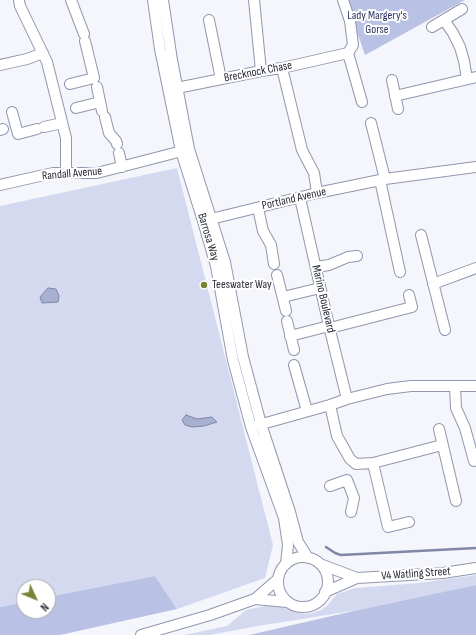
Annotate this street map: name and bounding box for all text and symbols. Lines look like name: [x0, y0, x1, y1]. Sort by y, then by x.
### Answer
park label: Lady Margery's Gorse: [347, 9, 407, 37]
street label: Brecknock Chase: [223, 58, 293, 86]
street label: Randall Avenue: [41, 164, 103, 184]
street label: Portland Avenue: [260, 185, 328, 213]
street label: Barrosa Way: [194, 211, 222, 263]
street label: Marino Boulevard: [308, 264, 338, 334]
place label: Teeswater Way: [212, 278, 272, 292]
marker: Teeswater Way: [199, 280, 209, 290]
street label: V4 Watling Street: [381, 564, 451, 584]
north arrow: [16, 579, 56, 619]
text: N: [38, 600, 51, 614]

